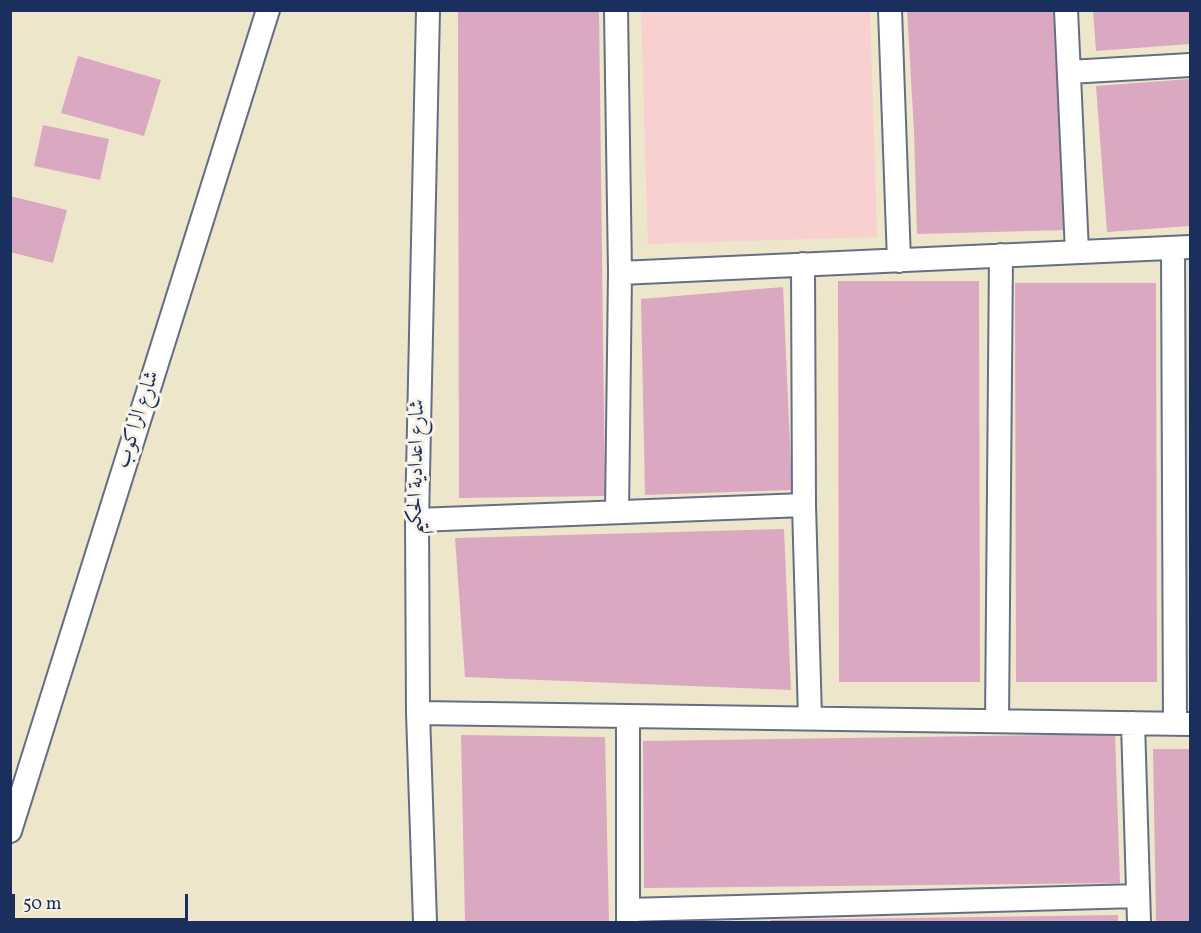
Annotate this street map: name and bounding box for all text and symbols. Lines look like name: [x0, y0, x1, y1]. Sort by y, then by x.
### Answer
street label: شارع الراكوب: [111, 368, 167, 472]
street label: شارع اعدادية الحكيم: [404, 399, 432, 535]
scale bar: [15, 882, 190, 920]
text: 50 m: [23, 892, 62, 917]

